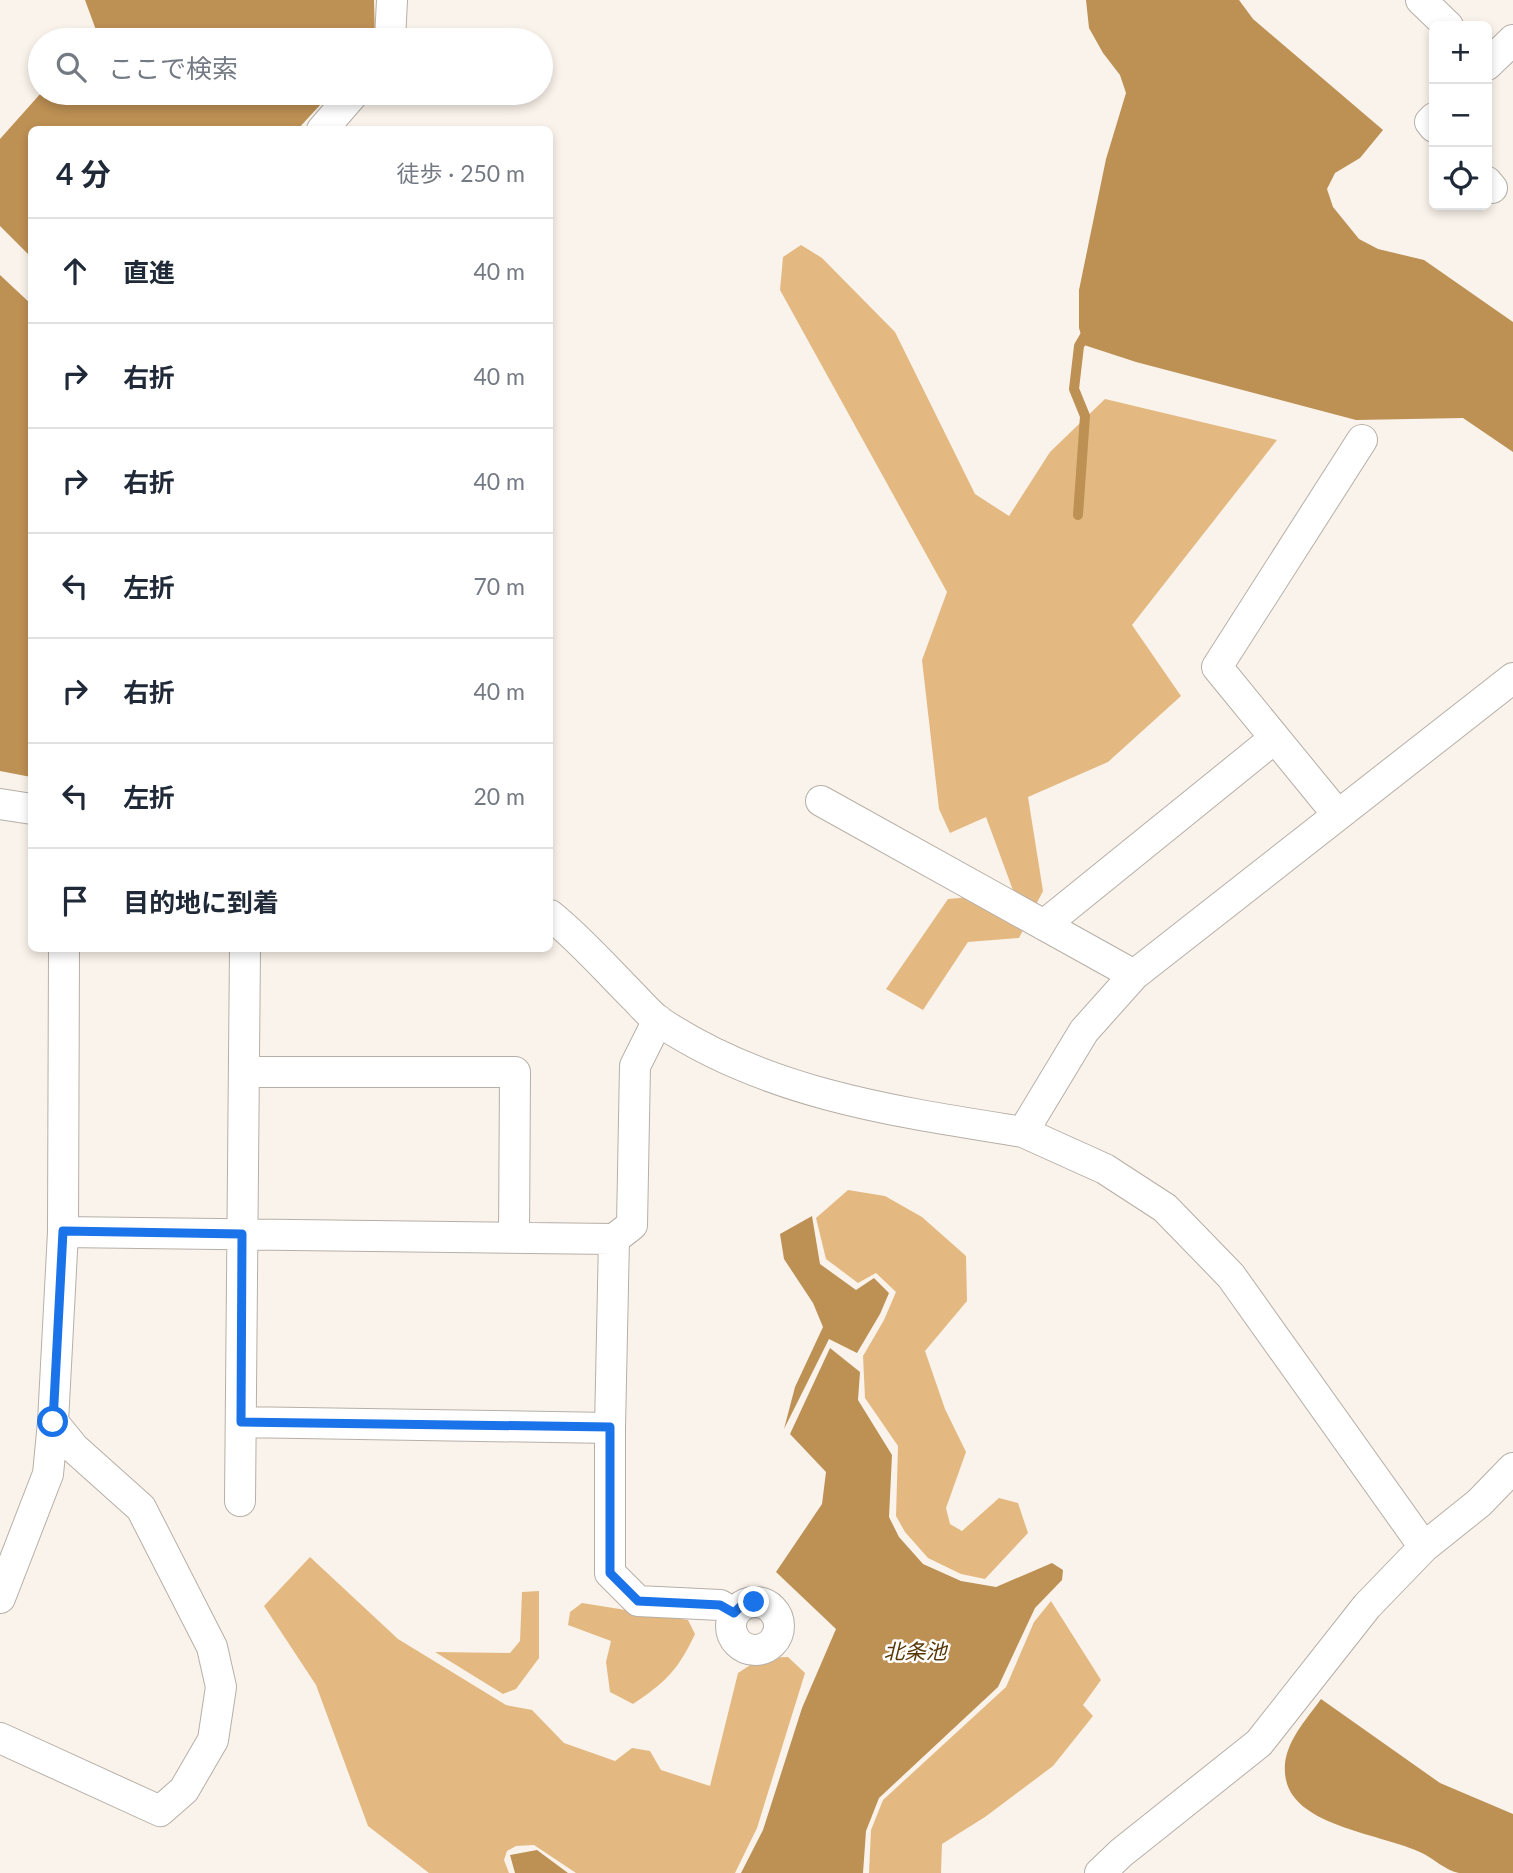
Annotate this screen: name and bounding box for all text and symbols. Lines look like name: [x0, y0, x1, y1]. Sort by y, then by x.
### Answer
map controls: [1429, 21, 1492, 210]
button: +: [1429, 21, 1492, 84]
search box: [28, 28, 553, 105]
icon: search: [52, 48, 90, 86]
text: ここで検索: [108, 52, 238, 84]
button: −: [1429, 84, 1492, 147]
button: locate: [1429, 147, 1492, 210]
text: 4 分: [56, 155, 111, 191]
text: 徒歩 · 250 m: [396, 159, 525, 187]
icon: ahead: [56, 252, 94, 290]
text: 直進: [123, 256, 175, 288]
text: 40 m: [474, 257, 525, 285]
icon: right: [56, 357, 94, 395]
text: 右折: [123, 361, 175, 393]
text: 40 m: [474, 362, 525, 390]
icon: right: [56, 462, 94, 500]
text: 右折: [123, 466, 175, 498]
text: 40 m: [474, 467, 525, 495]
icon: left: [56, 567, 94, 605]
text: 左折: [123, 571, 175, 603]
text: 70 m: [474, 572, 525, 600]
icon: right: [56, 672, 94, 710]
text: 右折: [123, 676, 175, 708]
text: 40 m: [474, 677, 525, 705]
icon: left: [56, 777, 94, 815]
text: 左折: [123, 781, 175, 813]
text: 20 m: [474, 782, 525, 810]
icon: arrive: [56, 882, 94, 920]
text: 目的地に到着: [123, 886, 279, 918]
route start: [37, 1406, 68, 1437]
route end: [738, 1586, 769, 1617]
water label: 北条池: [884, 1638, 948, 1663]

